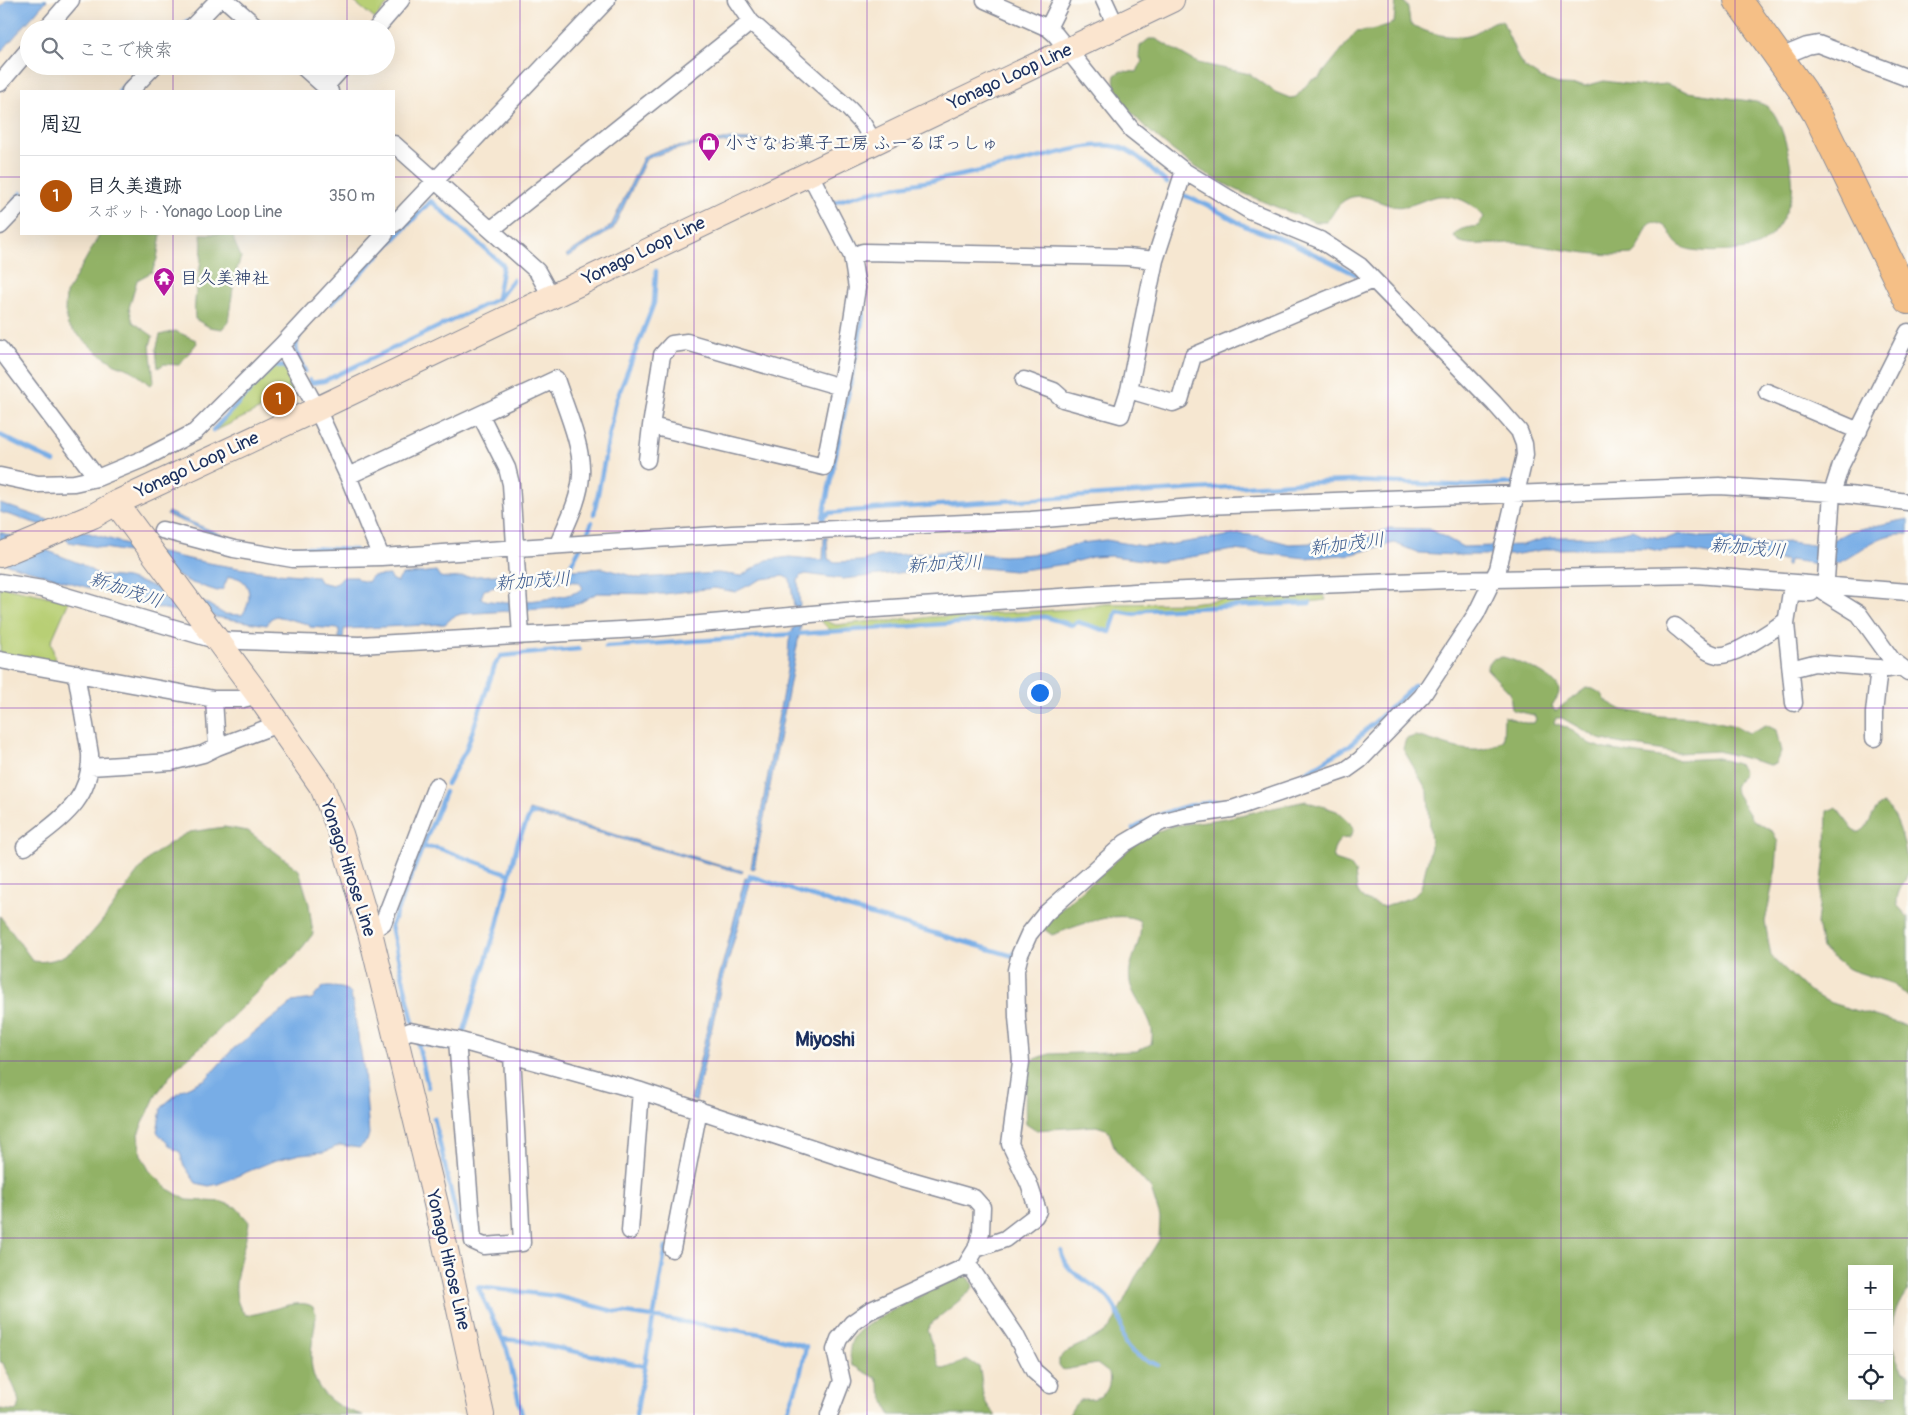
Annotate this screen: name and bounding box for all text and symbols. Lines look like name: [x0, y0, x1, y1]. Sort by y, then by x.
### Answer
search box: [20, 20, 395, 75]
icon: search: [38, 34, 66, 62]
text: ここで検索: [78, 38, 173, 62]
street label: Yonago Loop Line: [944, 38, 1076, 116]
text: 周辺: [40, 111, 82, 138]
shop icon: 小さなお菓子工房 ふーるぽっしゅ: [697, 131, 721, 162]
place label: 小さなお菓子工房 ふーるぽっしゅ: [725, 132, 999, 155]
text: 目久美遺跡: [87, 174, 182, 198]
text: 1: [53, 186, 59, 206]
text: 350 m: [329, 186, 375, 206]
text: スポット · Yonago Loop Line: [87, 202, 282, 222]
street label: Yonago Loop Line: [578, 211, 709, 291]
temple icon: 目久美神社: [152, 266, 176, 297]
place label: 目久美神社: [180, 267, 270, 290]
pin: 1: [263, 380, 295, 418]
street label: Yonago Loop Line: [131, 426, 263, 504]
water label: 新加茂川: [1308, 527, 1386, 561]
water label: 新加茂川: [1709, 533, 1787, 563]
water label: 新加茂川: [906, 550, 984, 578]
water label: 新加茂川: [86, 566, 166, 614]
water label: 新加茂川: [494, 566, 572, 596]
your location: [1027, 680, 1053, 706]
street label: Yonago Hirose Line: [315, 796, 381, 940]
district label: Miyoshi: [795, 1027, 855, 1052]
street label: Yonago Hirose Line: [420, 1187, 475, 1332]
map controls: [1848, 1265, 1893, 1400]
button: +: [1848, 1265, 1893, 1310]
button: −: [1848, 1310, 1893, 1355]
button: locate: [1848, 1355, 1893, 1400]

